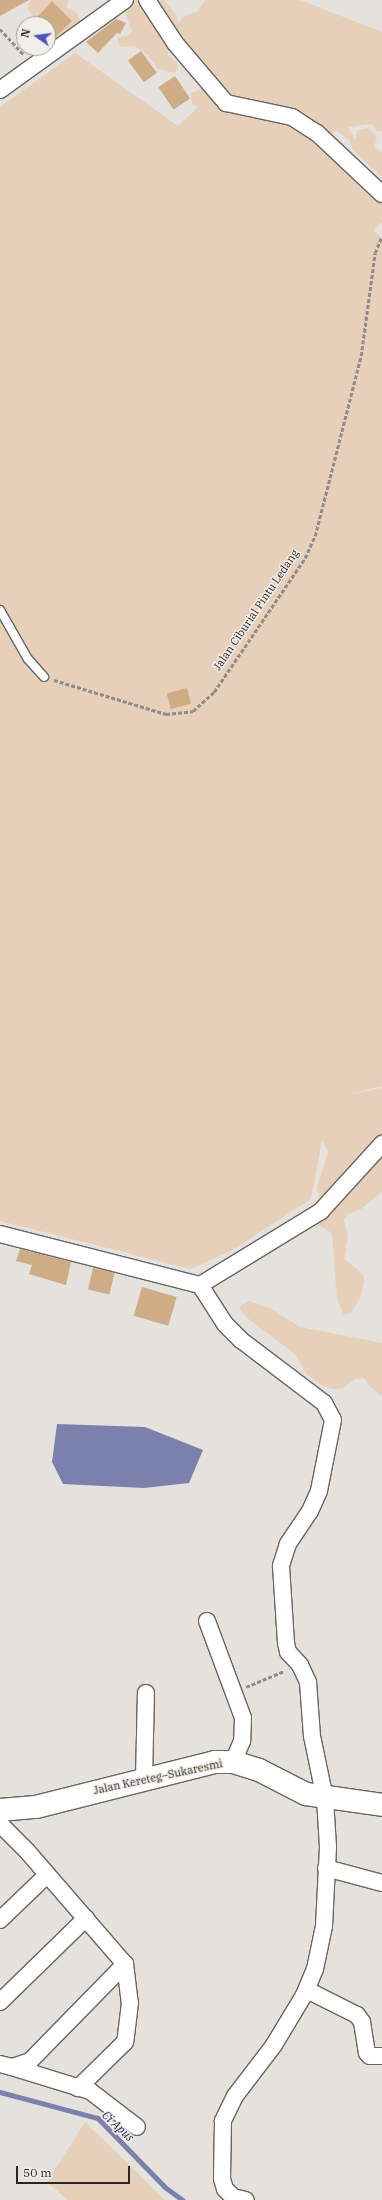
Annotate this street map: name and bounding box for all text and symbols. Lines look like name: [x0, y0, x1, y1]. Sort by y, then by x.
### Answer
north arrow: [16, 16, 56, 56]
text: N: [17, 27, 33, 39]
street label: Jalan Ciburial Pintu Ledang: [211, 547, 301, 673]
street label: Jalan Kereteg–Sukaresmi: [92, 1757, 224, 1797]
water label: Ci Apus: [99, 2108, 137, 2144]
scale bar: [18, 2158, 132, 2184]
text: 50 m: [23, 2165, 52, 2180]

